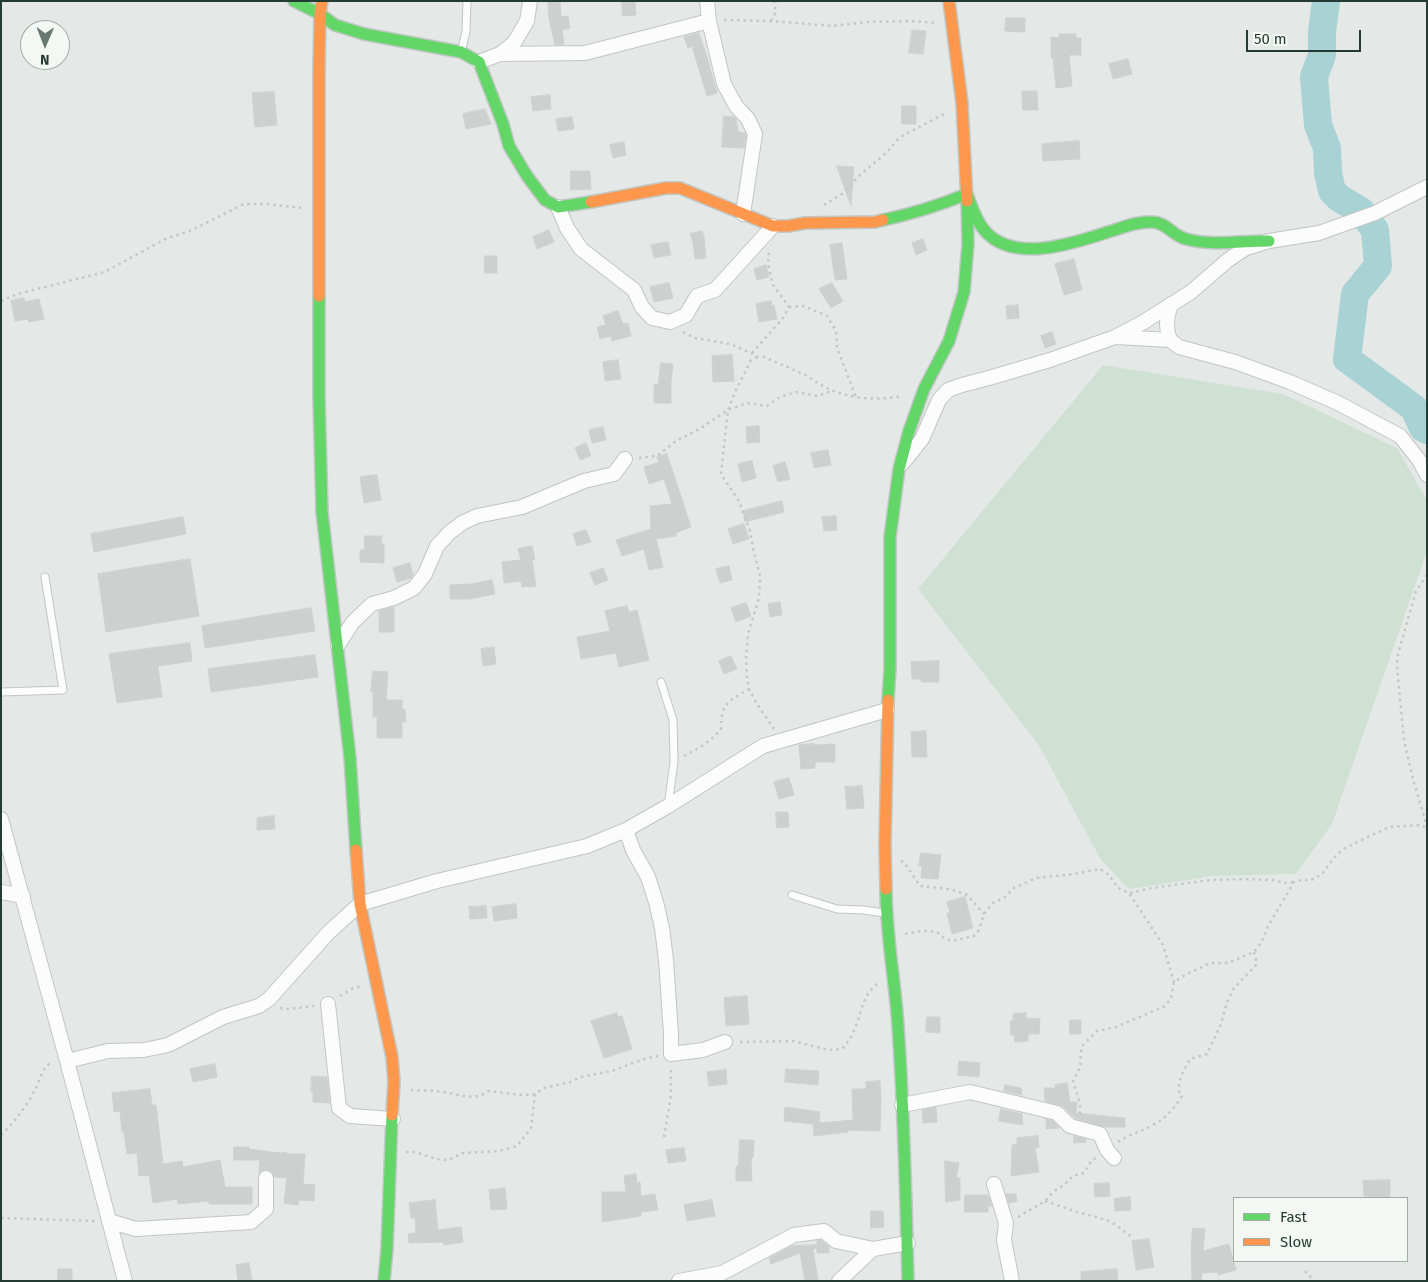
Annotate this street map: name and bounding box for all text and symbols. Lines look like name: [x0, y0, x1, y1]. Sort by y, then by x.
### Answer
north arrow: [20, 20, 70, 70]
scale bar: [1248, 20, 1363, 52]
text: 50 m: [1254, 30, 1287, 48]
text: N: [40, 51, 50, 68]
legend: [1233, 1197, 1408, 1262]
text: Fast: [1280, 1208, 1307, 1226]
text: Slow: [1280, 1233, 1312, 1251]

